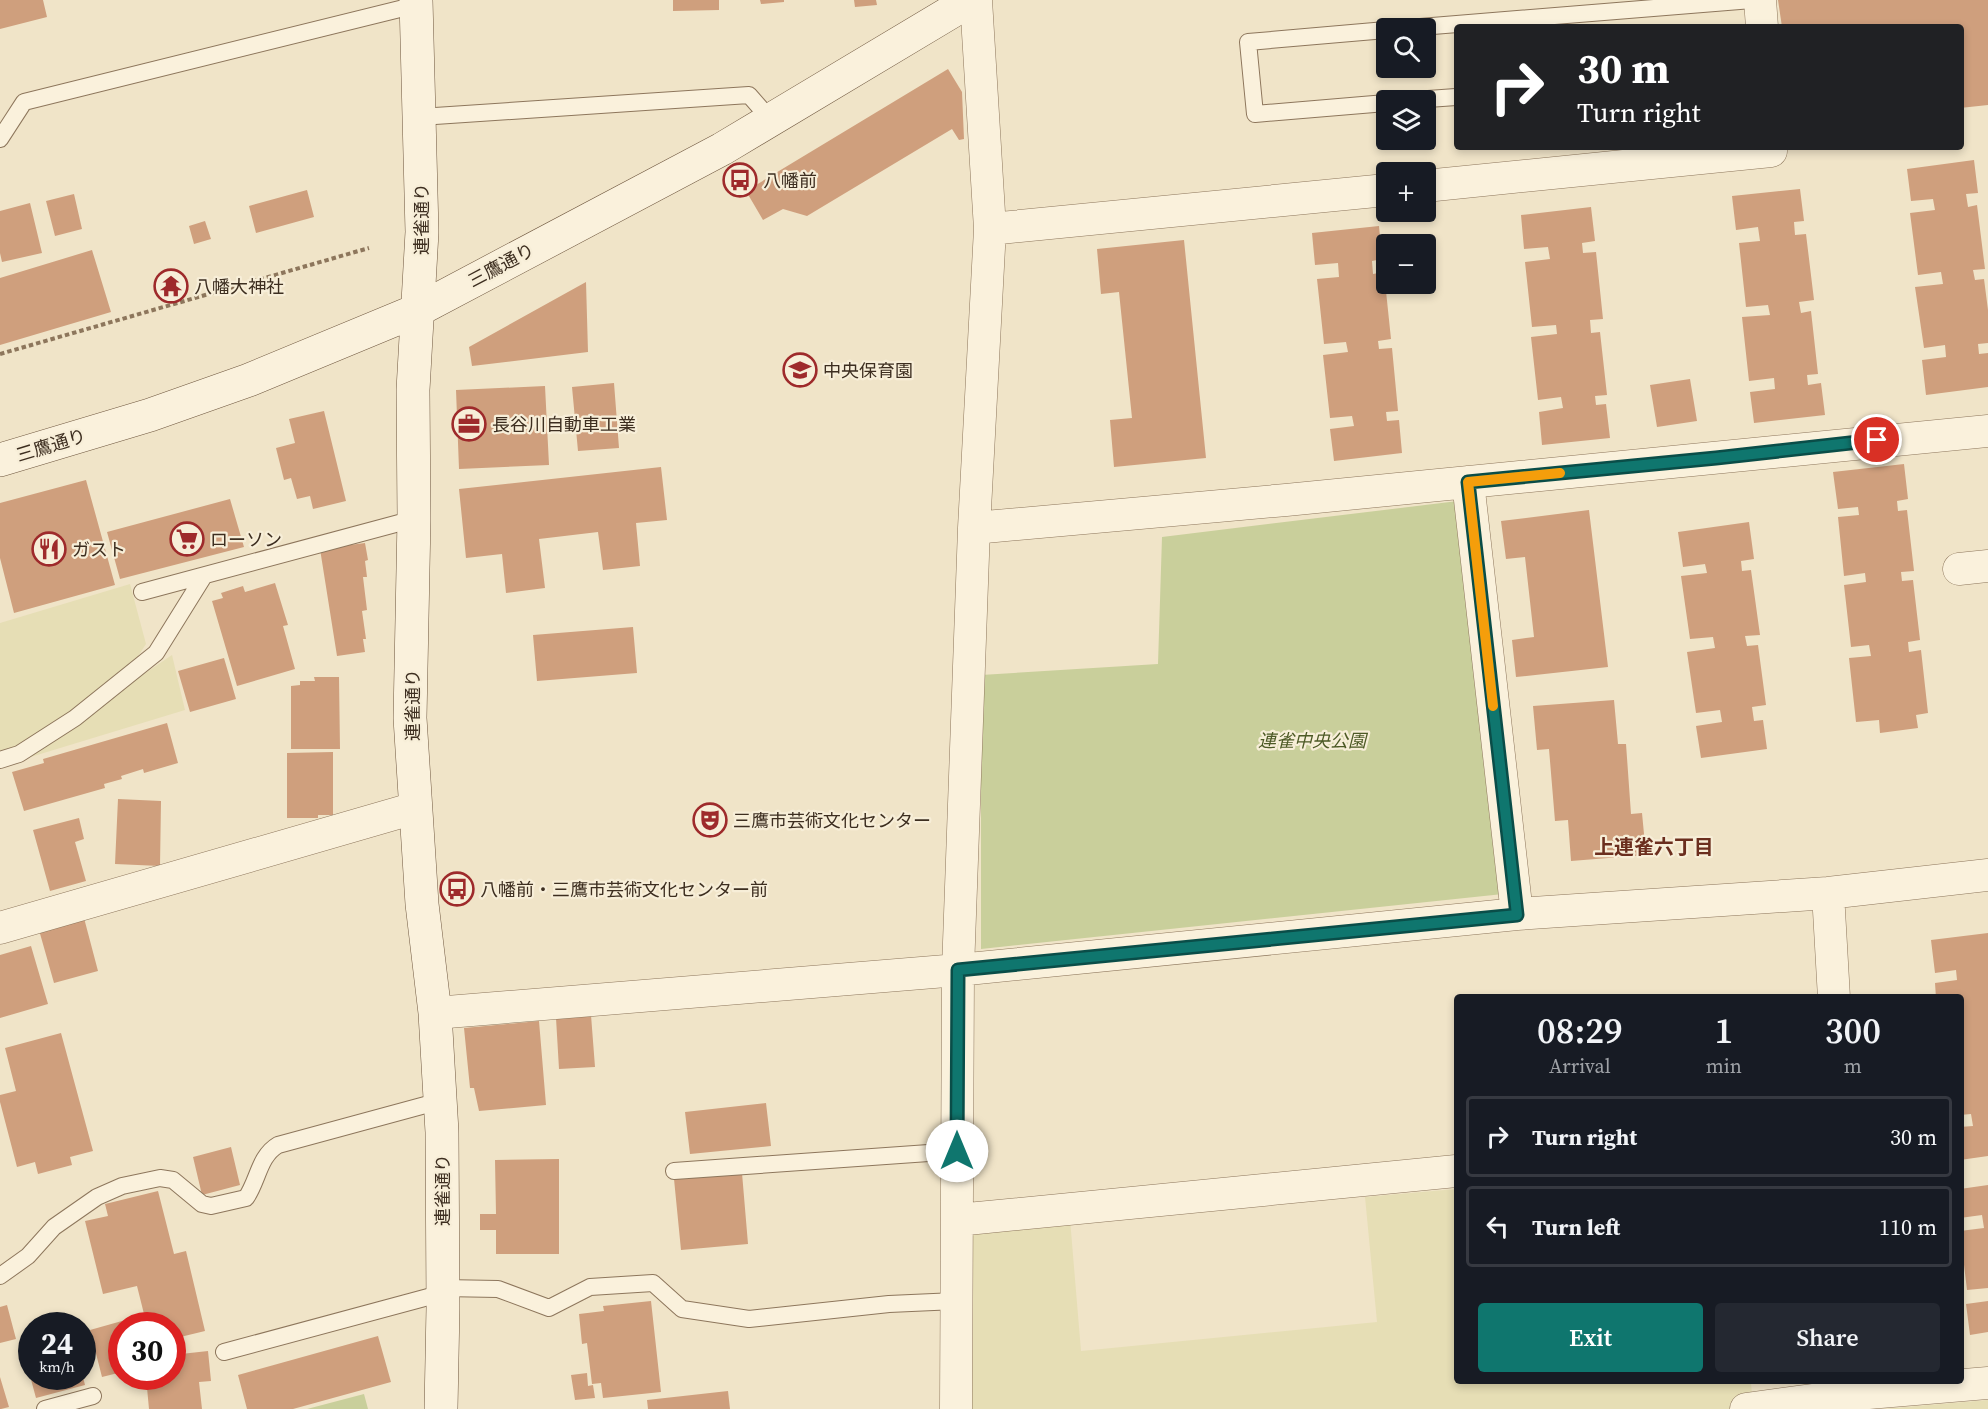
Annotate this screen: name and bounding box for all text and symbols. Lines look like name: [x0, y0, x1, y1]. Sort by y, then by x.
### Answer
map controls: [1376, 18, 1436, 294]
button: search: [1376, 18, 1436, 78]
text: 30 m: [1577, 39, 1670, 97]
icon: right: [1478, 48, 1556, 126]
button: layers: [1376, 90, 1436, 150]
text: Turn right: [1577, 94, 1701, 131]
bus stop icon: 八幡前: [722, 162, 758, 198]
button: +: [1376, 162, 1436, 222]
place label: 八幡前: [763, 168, 817, 193]
street label: 連雀通り: [409, 183, 434, 255]
button: −: [1376, 234, 1436, 294]
street label: 三鷹通り: [463, 237, 539, 293]
temple icon: 八幡大神社: [153, 268, 189, 304]
place label: 八幡大神社: [194, 274, 284, 299]
school or university icon: 中央保育園: [782, 352, 818, 388]
place label: 中央保育園: [823, 358, 913, 383]
office icon: 長谷川自動車工業: [451, 406, 487, 442]
place label: 長谷川自動車工業: [492, 412, 636, 437]
pin: [1851, 414, 1902, 465]
street label: 三鷹通り: [13, 423, 89, 467]
icon: arrive: [1860, 423, 1893, 456]
supermarket icon: ローソン: [169, 521, 205, 557]
place label: ローソン: [210, 527, 282, 552]
restaurant icon: ガスト: [31, 531, 67, 567]
place label: ガスト: [72, 537, 126, 562]
street label: 連雀通り: [400, 669, 425, 741]
park label: 連雀中央公園: [1258, 728, 1369, 753]
theatre icon: 三鷹市芸術文化センター: [692, 802, 728, 838]
place label: 三鷹市芸術文化センター: [733, 808, 931, 833]
district label: 上連雀六丁目: [1594, 833, 1714, 861]
bus stop icon: 八幡前・三鷹市芸術文化センター前: [439, 871, 475, 907]
place label: 八幡前・三鷹市芸術文化センター前: [480, 877, 768, 902]
text: 08:29: [1537, 1006, 1623, 1055]
text: 1: [1714, 1006, 1733, 1055]
text: 300: [1825, 1006, 1881, 1055]
text: Arrival: [1549, 1052, 1611, 1080]
text: min: [1706, 1052, 1742, 1080]
text: m: [1844, 1052, 1862, 1080]
position arrow: [925, 1119, 989, 1183]
icon: right: [1481, 1120, 1514, 1153]
text: Turn right: [1532, 1122, 1637, 1152]
text: 30 m: [1890, 1122, 1937, 1152]
street label: 連雀通り: [430, 1154, 455, 1226]
icon: left: [1481, 1210, 1514, 1243]
text: Turn left: [1532, 1212, 1620, 1242]
text: 110 m: [1879, 1212, 1937, 1242]
button: Exit: [1478, 1303, 1703, 1372]
button: Share: [1715, 1303, 1940, 1372]
speed limit sign: 30: [108, 1312, 186, 1390]
text: 24: [41, 1323, 73, 1364]
text: km/h: [39, 1356, 75, 1377]

